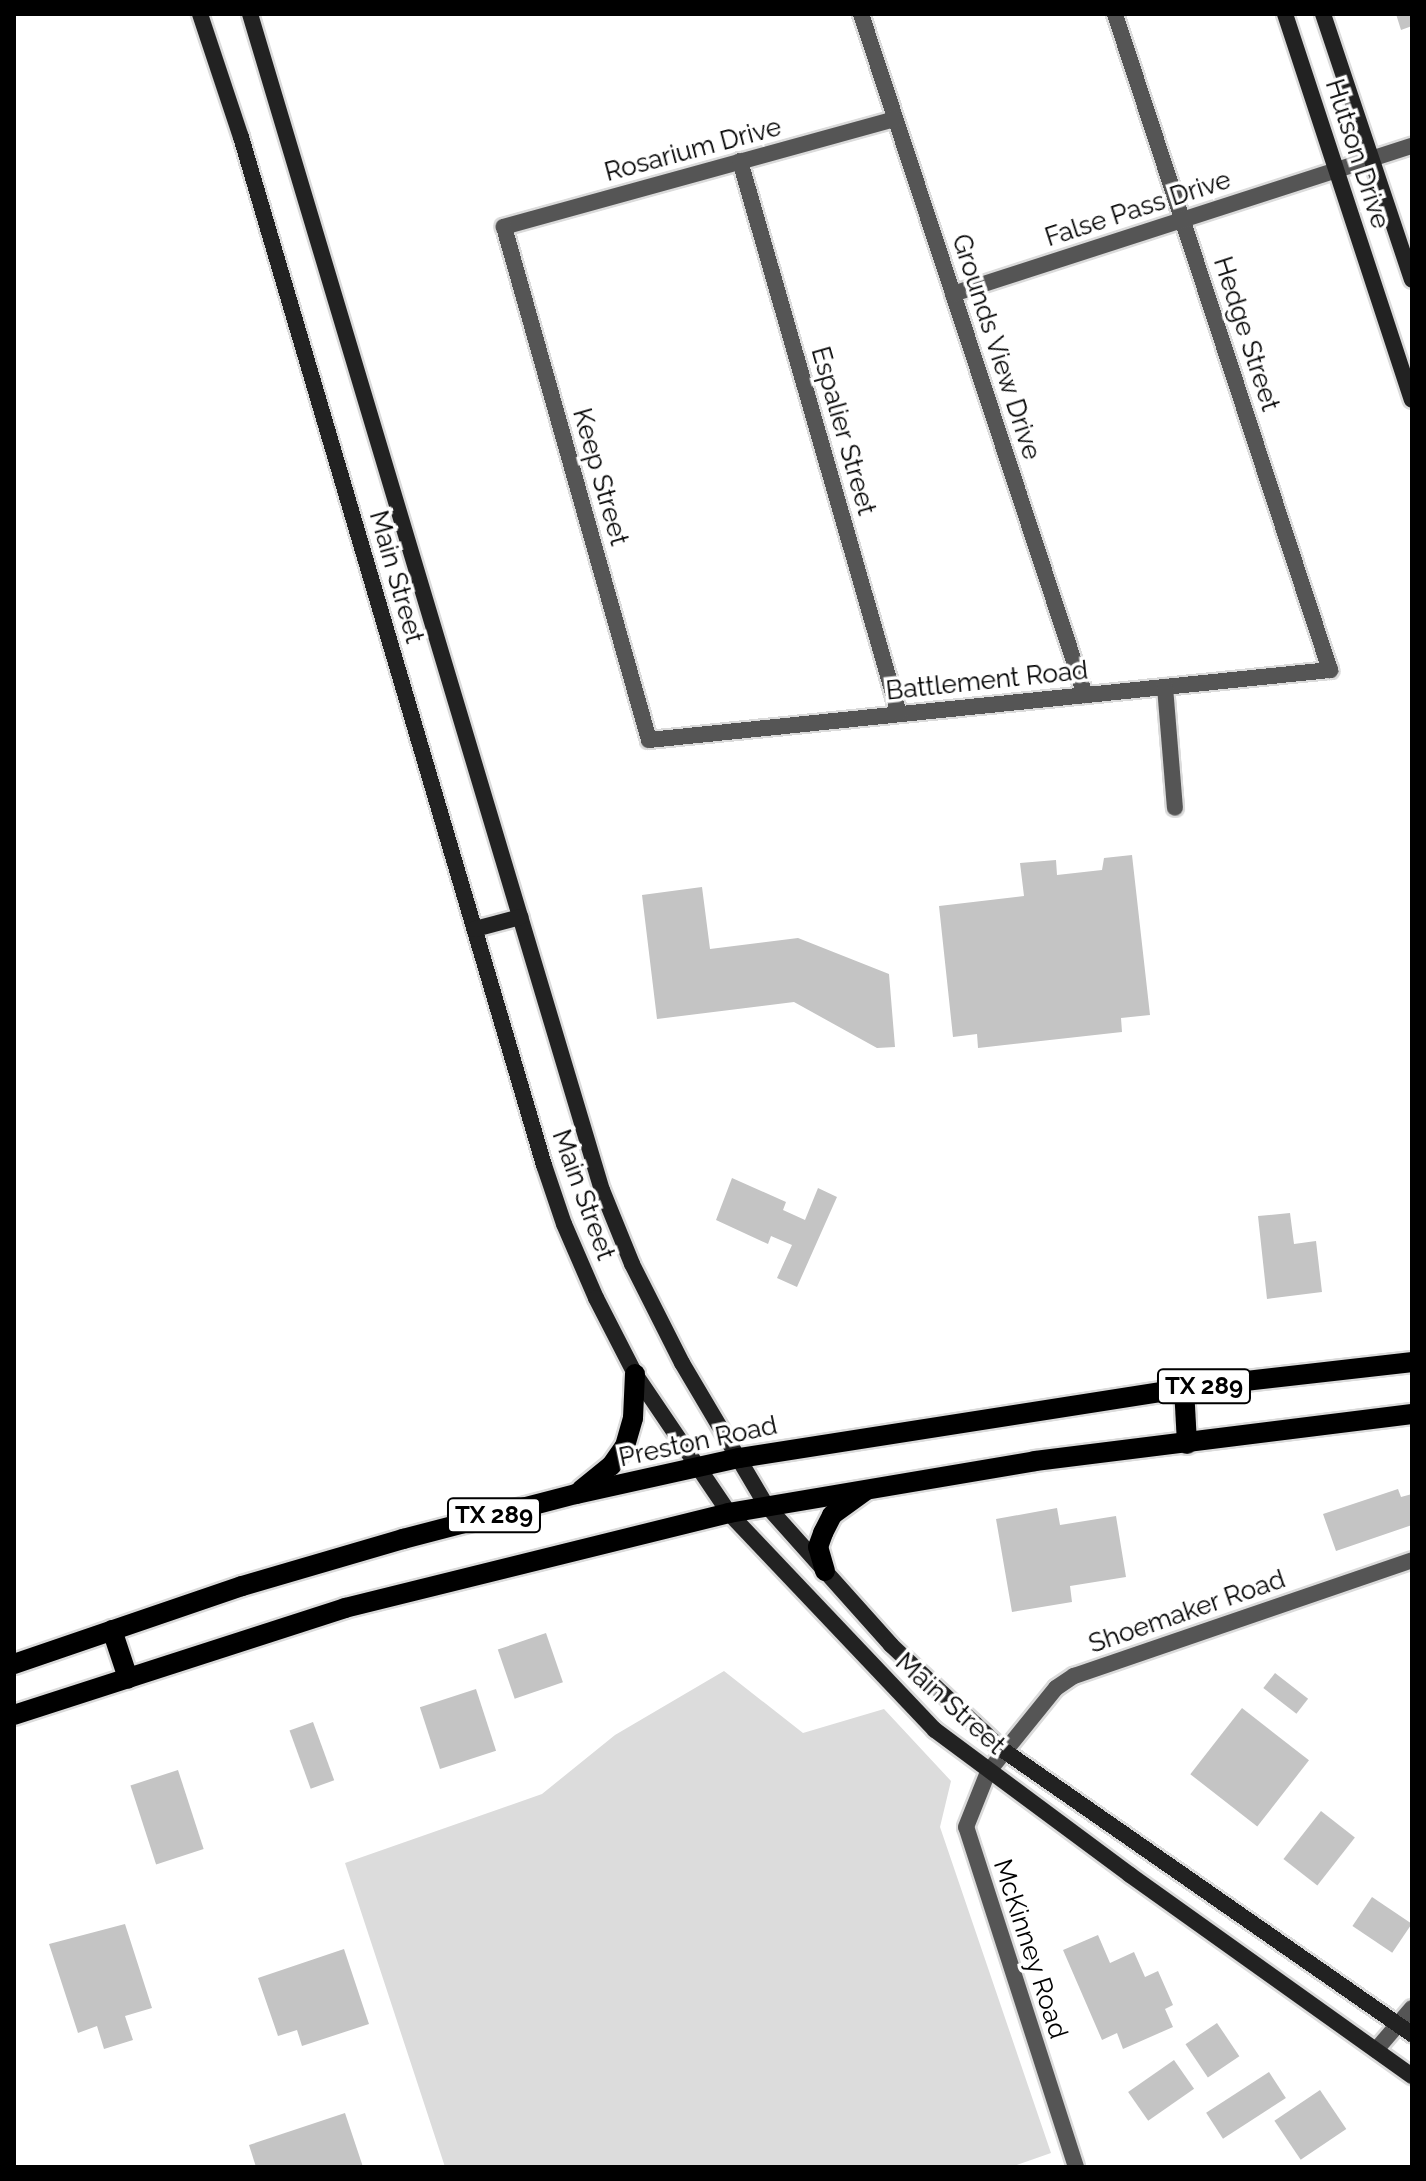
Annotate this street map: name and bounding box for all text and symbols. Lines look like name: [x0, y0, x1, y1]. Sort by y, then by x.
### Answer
street label: Hutson Drive: [1318, 75, 1396, 233]
street label: Rosarium Drive: [601, 111, 785, 189]
street label: False Pass Drive: [1041, 164, 1235, 254]
street label: Grounds View Drive: [945, 230, 1047, 464]
street label: Hedge Street: [1206, 253, 1286, 415]
street label: Espalier Street: [804, 343, 882, 519]
street label: Keep Street: [566, 405, 634, 549]
street label: Main Street: [362, 507, 430, 647]
street label: Battlement Road: [884, 655, 1090, 707]
street label: Main Street: [545, 1126, 621, 1264]
road number: TX 289: [1156, 1366, 1252, 1406]
street label: Preston Road: [616, 1410, 780, 1474]
road number: TX 289: [446, 1495, 542, 1535]
street label: Shoemaker Road: [1084, 1564, 1290, 1660]
street label: Main Street: [889, 1647, 1011, 1761]
street label: McKinney Road: [986, 1855, 1074, 2043]

